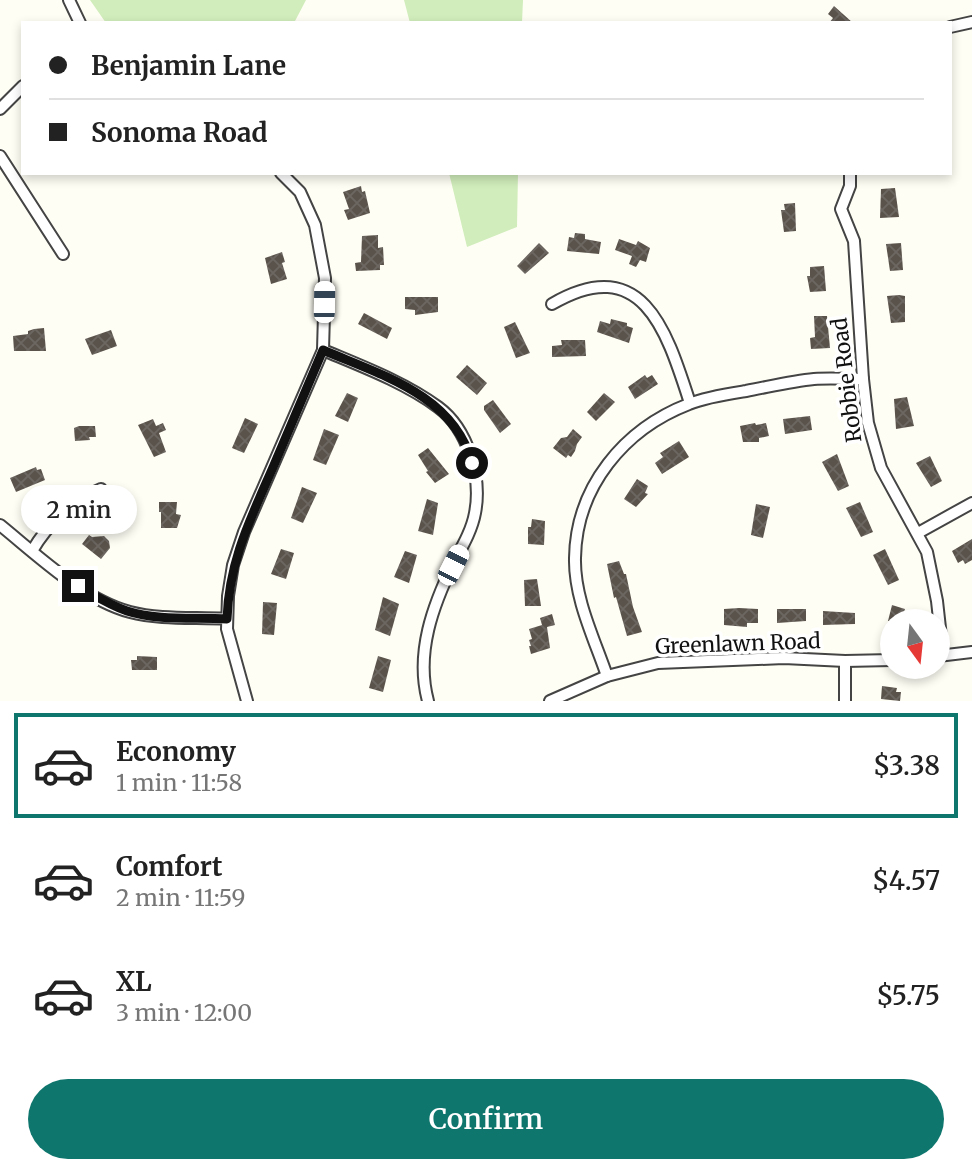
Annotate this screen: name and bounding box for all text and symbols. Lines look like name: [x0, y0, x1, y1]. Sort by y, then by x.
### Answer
text: Benjamin Lane: [91, 49, 286, 82]
text: Sonoma Road: [91, 116, 268, 149]
car: [314, 281, 335, 323]
street label: Robbie Road: [825, 316, 868, 444]
route start: [456, 447, 488, 479]
callout: 2 min: [20, 484, 136, 534]
text: 2 min: [47, 495, 111, 524]
car: [435, 542, 472, 588]
route end: [62, 570, 94, 602]
north arrow: [880, 609, 950, 679]
map controls: [880, 609, 950, 679]
street label: Greenlawn Road: [655, 627, 822, 660]
icon: car: [32, 734, 95, 797]
text: Economy: [116, 735, 236, 768]
text: $3.38: [873, 749, 940, 782]
text: 1 min · 11:58: [116, 768, 242, 797]
icon: car: [32, 849, 95, 912]
text: Comfort: [116, 850, 222, 883]
text: $4.57: [872, 864, 940, 897]
text: 2 min · 11:59: [116, 883, 245, 912]
icon: car: [32, 964, 95, 1027]
text: XL: [116, 965, 152, 998]
text: $5.75: [876, 979, 940, 1012]
text: 3 min · 12:00: [116, 998, 252, 1027]
button: Confirm: [28, 1079, 944, 1159]

